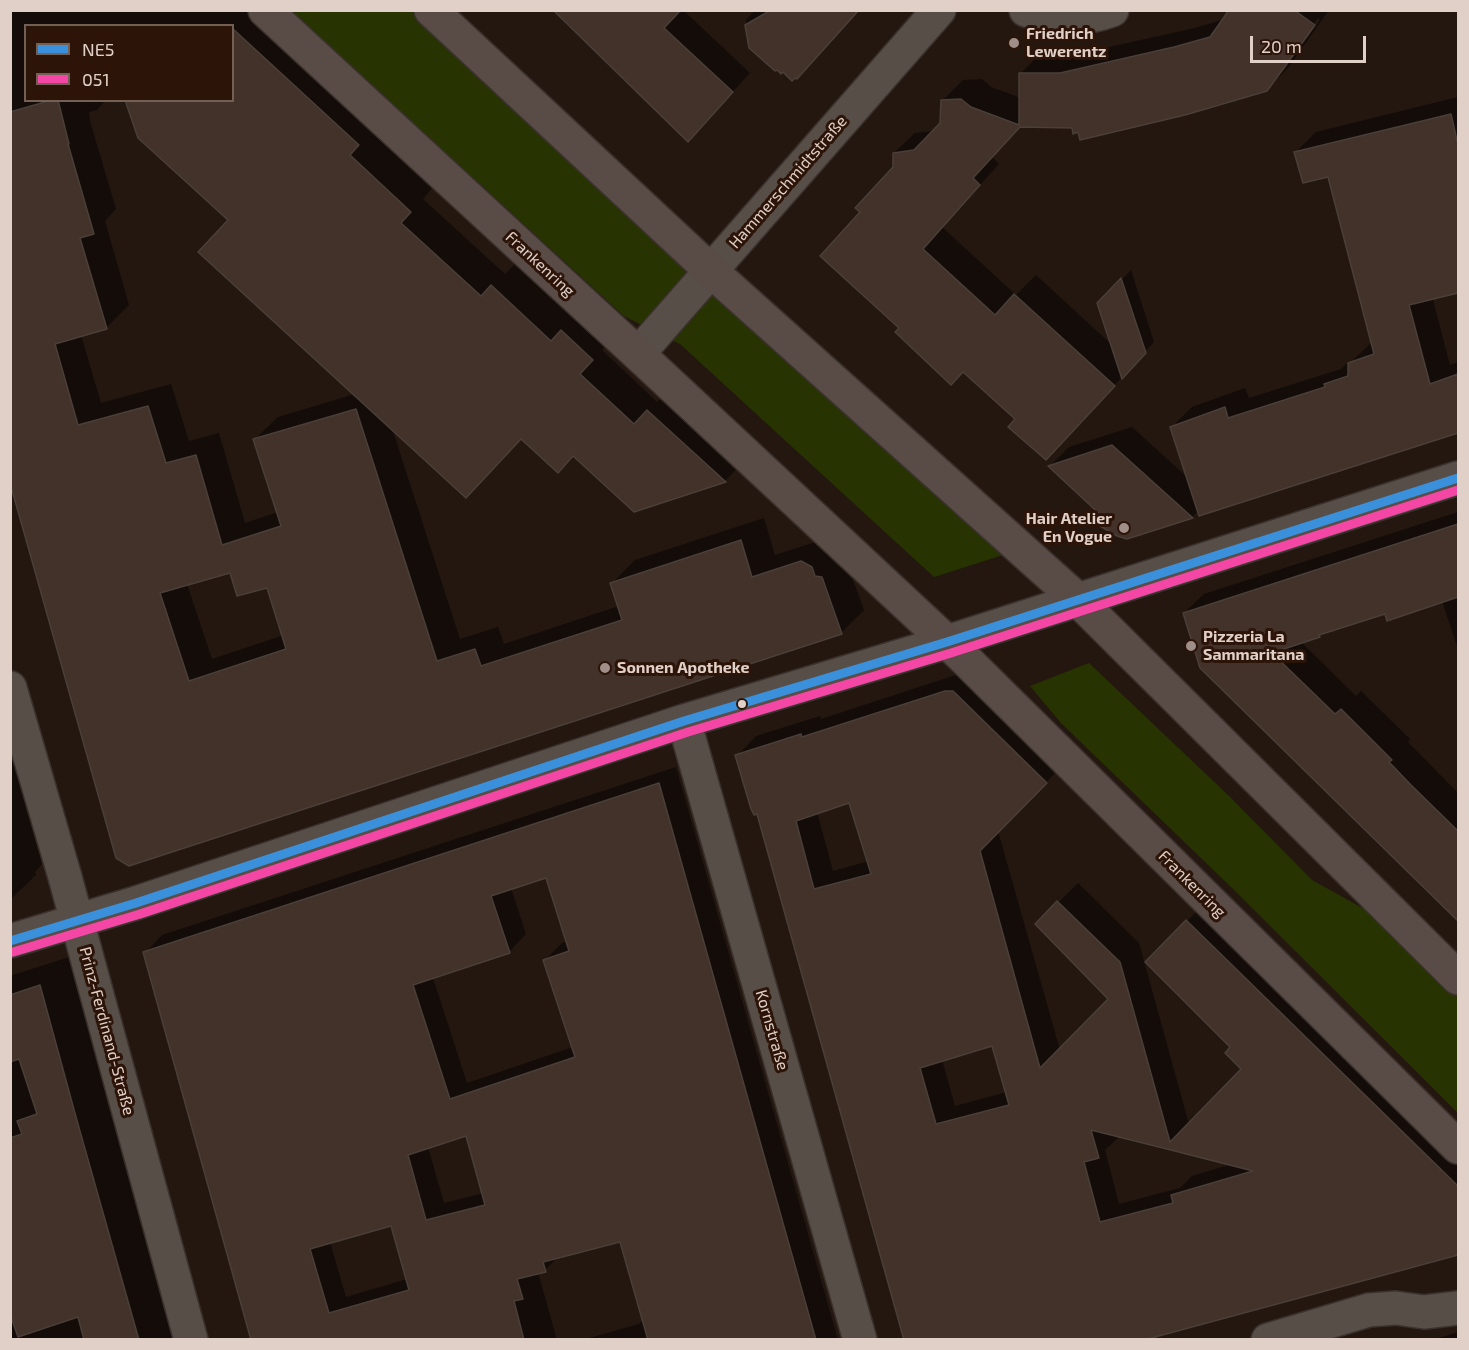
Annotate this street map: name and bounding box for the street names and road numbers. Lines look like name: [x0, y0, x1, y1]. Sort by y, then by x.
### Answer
street label: Hammerschmidtstraße: [725, 112, 851, 252]
street label: Frankenring: [502, 227, 578, 301]
street label: Frankenring: [1154, 846, 1230, 922]
street label: Prinz-Ferdinand-Straße: [75, 945, 139, 1117]
street label: Kornstraße: [751, 988, 793, 1072]

